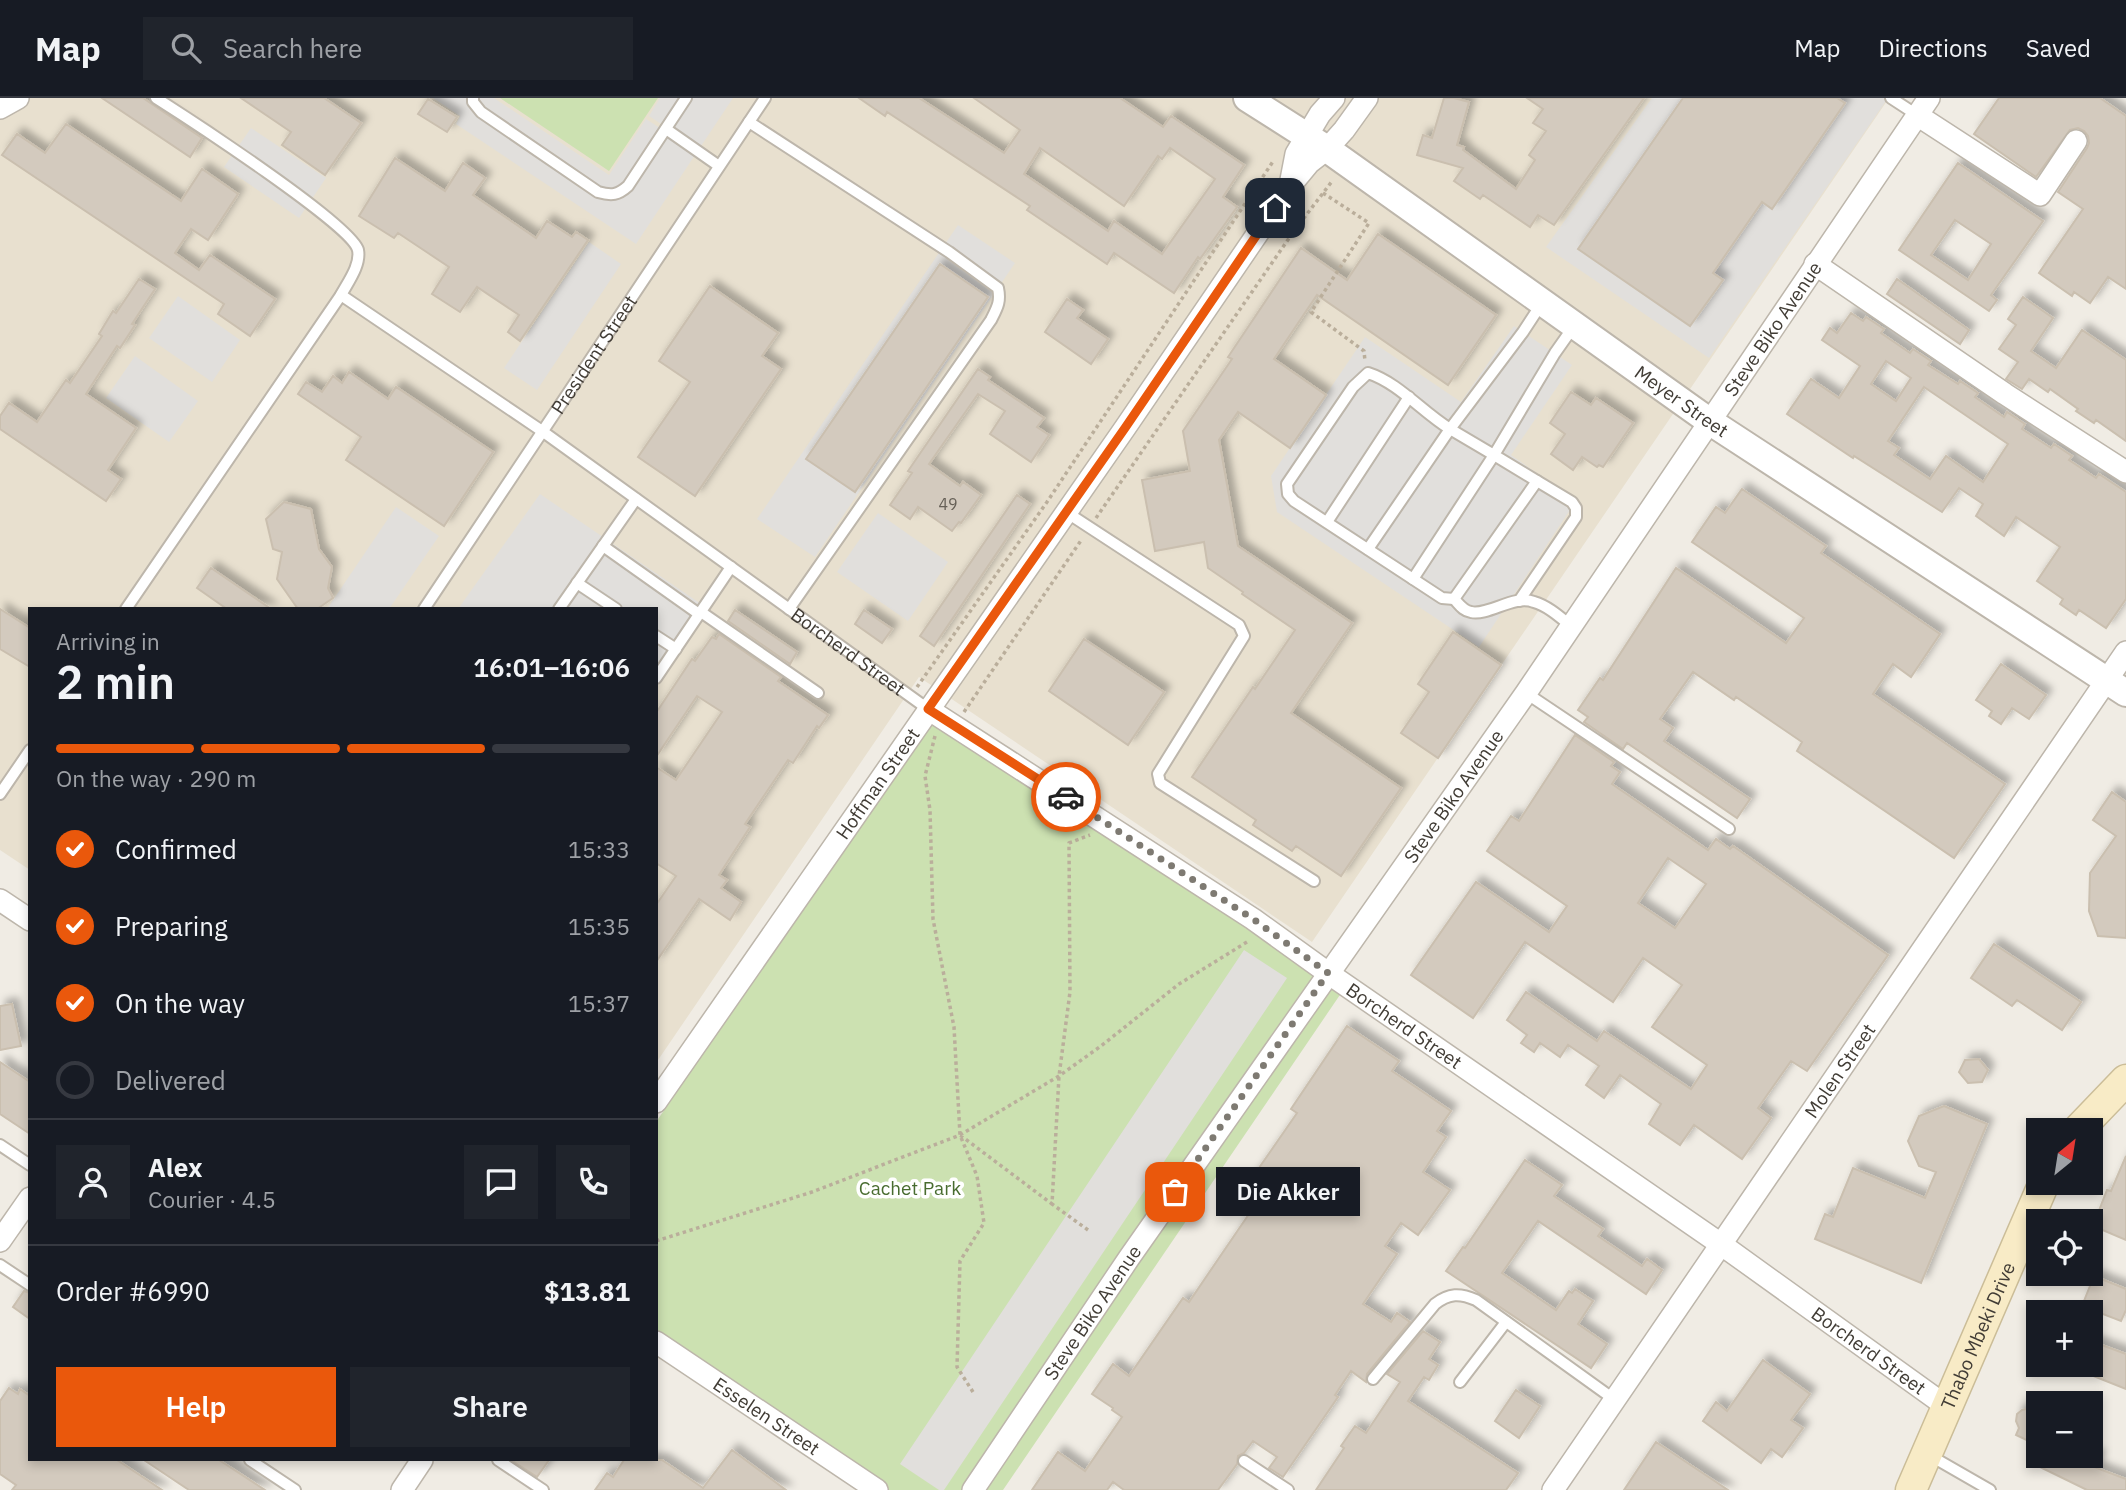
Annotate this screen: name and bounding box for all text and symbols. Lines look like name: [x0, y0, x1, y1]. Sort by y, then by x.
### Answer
search box: [143, 17, 633, 80]
text: Map: [35, 27, 101, 70]
icon: search: [167, 29, 205, 67]
text: Search here: [223, 31, 362, 65]
text: Map: [1794, 32, 1840, 64]
text: Directions: [1878, 32, 1988, 64]
text: Saved: [2026, 32, 2091, 64]
pin: [1245, 178, 1305, 238]
icon: home: [1256, 189, 1294, 227]
street label: Steve Biko Avenue: [1719, 257, 1827, 401]
street label: President Street: [545, 290, 642, 419]
street label: Meyer Street: [1630, 360, 1733, 442]
house number: 49: [938, 494, 958, 514]
street label: Borcherd Street: [786, 602, 910, 701]
text: Arriving in: [56, 626, 160, 656]
text: 16:01–16:06: [473, 650, 630, 684]
text: 2 min: [56, 652, 175, 712]
street label: Hoffman Street: [831, 723, 925, 844]
street label: Steve Biko Avenue: [1398, 725, 1509, 868]
courier: [1031, 762, 1101, 832]
text: On the way · 290 m: [56, 763, 256, 793]
icon: car: [1047, 778, 1085, 816]
icon: check: [56, 830, 94, 868]
text: Confirmed: [115, 832, 237, 866]
text: 15:33: [568, 834, 630, 864]
icon: check: [56, 907, 94, 945]
text: Preparing: [115, 909, 228, 943]
text: 15:35: [568, 911, 630, 941]
street label: Borcherd Street: [1342, 977, 1467, 1074]
icon: check: [56, 984, 94, 1022]
text: On the way: [115, 986, 245, 1020]
text: 15:37: [568, 988, 630, 1018]
street label: Molen Street: [1799, 1019, 1880, 1122]
text: Delivered: [115, 1063, 226, 1097]
north arrow: [2026, 1118, 2104, 1195]
map controls: [2026, 1118, 2103, 1468]
button: person: [56, 1145, 130, 1219]
button: chat: [464, 1145, 538, 1219]
button: phone: [556, 1145, 630, 1219]
text: Alex: [148, 1150, 202, 1184]
pin: [1145, 1162, 1205, 1222]
callout: Die Akker: [1217, 1168, 1360, 1216]
icon: bag: [1156, 1173, 1194, 1211]
park label: Cachet Park: [859, 1176, 961, 1200]
text: Die Akker: [1236, 1176, 1340, 1206]
text: Courier · 4.5: [148, 1184, 276, 1214]
button: locate: [2026, 1209, 2103, 1286]
street label: Steve Biko Avenue: [1038, 1240, 1146, 1384]
street label: Thabo Mbeki Drive: [1935, 1258, 2020, 1413]
text: Order #6990: [56, 1274, 210, 1308]
text: $13.81: [544, 1274, 630, 1308]
button: +: [2026, 1300, 2103, 1377]
street label: Borcherd Street: [1807, 1301, 1931, 1400]
button: Help: [56, 1367, 336, 1447]
button: Share: [350, 1367, 630, 1447]
street label: Esselen Street: [709, 1372, 824, 1460]
button: −: [2026, 1391, 2103, 1468]

